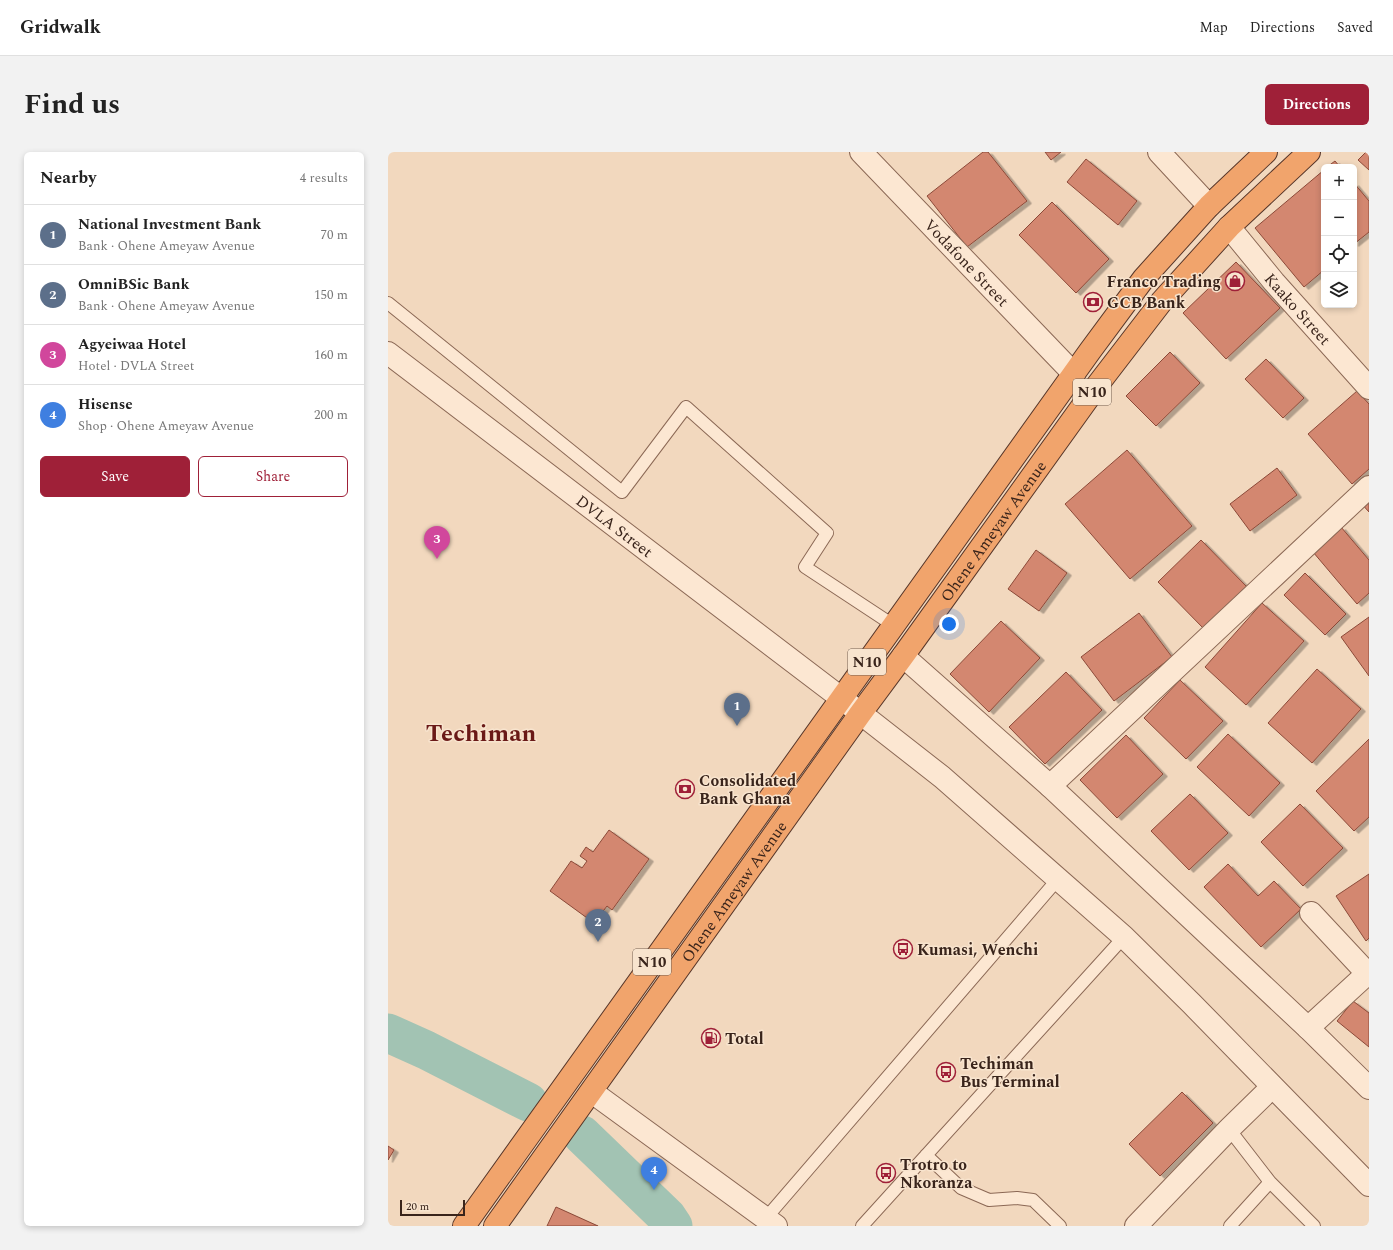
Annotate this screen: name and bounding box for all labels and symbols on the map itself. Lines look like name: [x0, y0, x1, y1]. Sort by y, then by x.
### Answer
street label: Vodafone Street: [918, 214, 1014, 313]
street label: Kaako Street: [1258, 268, 1336, 351]
place label: Franco Trading: [1107, 270, 1221, 294]
shop icon: Franco Trading: [1224, 270, 1246, 292]
bank icon: GCB Bank: [1082, 291, 1104, 313]
place label: GCB Bank: [1107, 291, 1186, 315]
road number: N10: [1073, 379, 1111, 405]
street label: Ohene Ameyaw Avenue: [935, 456, 1053, 607]
street label: DVLA Street: [570, 489, 658, 564]
pin: 3: [424, 526, 450, 559]
your location: [939, 614, 959, 634]
road number: N10: [848, 649, 886, 675]
pin: 1: [724, 693, 750, 726]
district label: Techiman: [426, 716, 537, 752]
place label: Consolidated Bank Ghana: [699, 769, 796, 811]
bank icon: Consolidated Bank Ghana: [674, 778, 696, 800]
street label: Ohene Ameyaw Avenue: [676, 816, 793, 968]
pin: 2: [585, 909, 611, 942]
bus stop icon: Kumasi, Wenchi: [892, 938, 914, 960]
place label: Kumasi, Wenchi: [917, 938, 1038, 962]
road number: N10: [633, 949, 671, 975]
fuel station icon: Total: [700, 1027, 722, 1049]
place label: Total: [725, 1027, 764, 1051]
place label: Techiman Bus Terminal: [960, 1052, 1060, 1094]
bus stop icon: Techiman Bus Terminal: [935, 1061, 957, 1083]
place label: Trotro to Nkoranza: [900, 1153, 973, 1195]
pin: 4: [641, 1157, 667, 1190]
bus stop icon: Trotro to Nkoranza: [875, 1162, 897, 1184]
scale bar: [400, 1198, 465, 1217]

